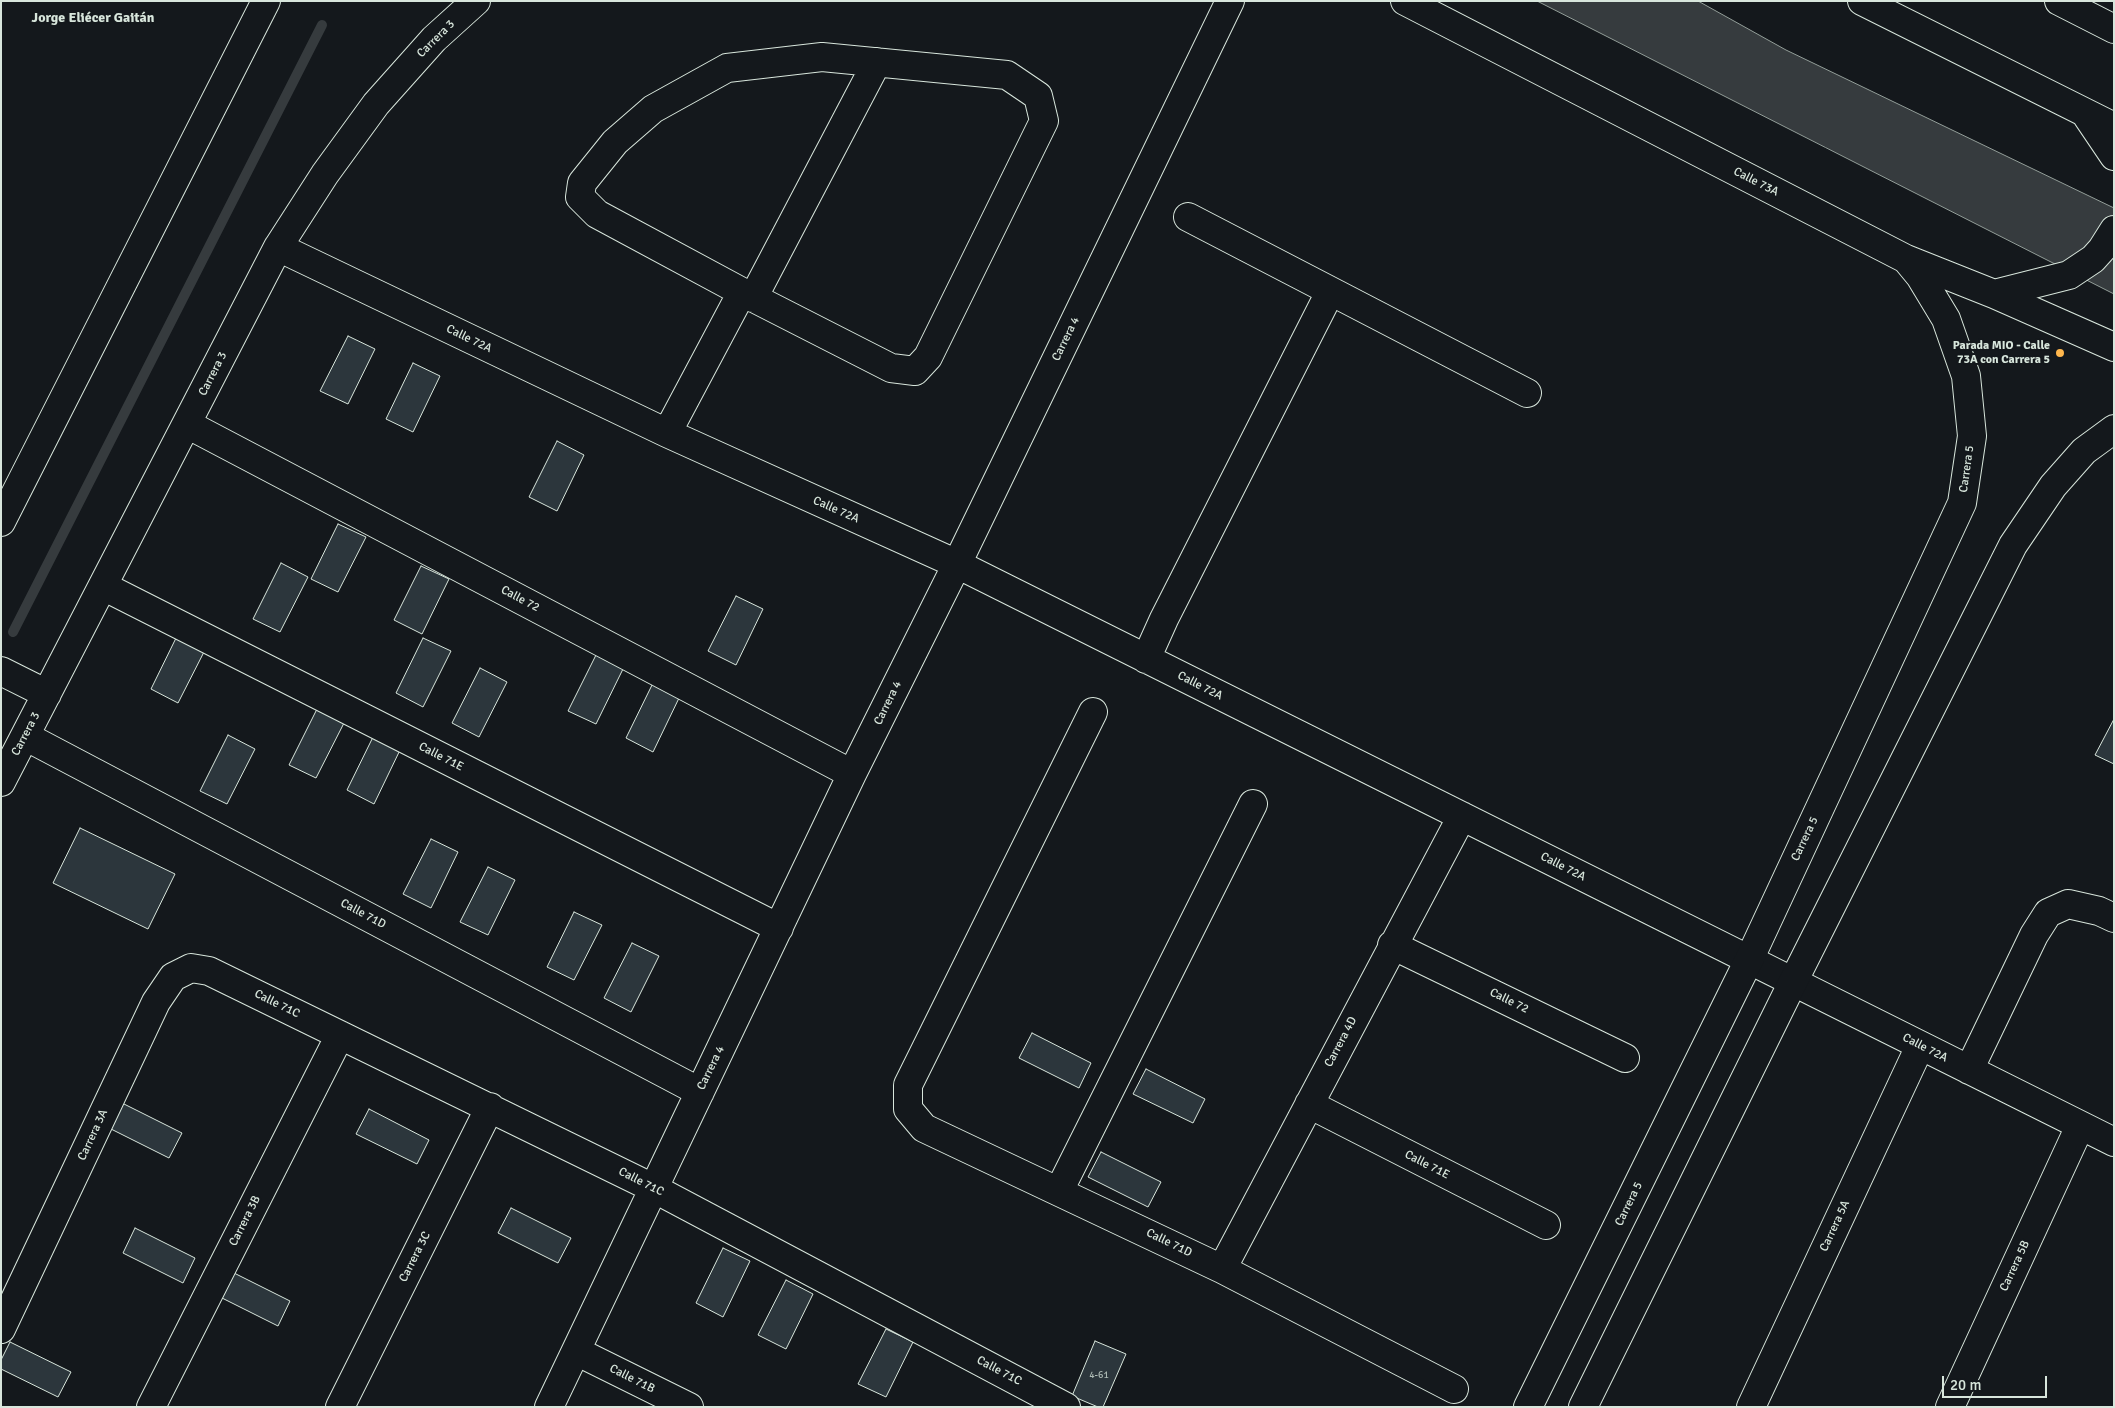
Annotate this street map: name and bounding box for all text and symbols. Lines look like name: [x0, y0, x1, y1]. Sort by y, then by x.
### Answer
district label: Jorge Eliécer Gaitán: [32, 10, 154, 26]
street label: Carrera 3: [414, 17, 458, 61]
street label: Calle 73A: [1731, 164, 1781, 200]
street label: Carrera 4: [1049, 315, 1083, 363]
street label: Calle 72A: [444, 322, 494, 356]
place label: Parada MIO - Calle 73A con Carrera 5: [1953, 339, 2050, 367]
marker: Parada MIO - Calle 73A con Carrera 5: [2054, 347, 2066, 359]
street label: Carrera 3: [196, 350, 230, 398]
street label: Carrera 5: [1957, 445, 1977, 493]
street label: Calle 72A: [811, 493, 861, 527]
street label: Calle 72: [498, 583, 542, 615]
street label: Calle 72A: [1175, 668, 1225, 704]
street label: Carrera 4: [871, 679, 905, 727]
street label: Carrera 3: [9, 710, 43, 758]
street label: Calle 71E: [416, 740, 466, 774]
street label: Carrera 5: [1788, 814, 1822, 864]
street label: Calle 72A: [1538, 849, 1588, 885]
street label: Calle 71D: [338, 896, 388, 932]
street label: Calle 72: [1487, 985, 1531, 1017]
street label: Calle 71C: [252, 987, 302, 1021]
street label: Carrera 4D: [1322, 1014, 1360, 1070]
street label: Calle 72A: [1900, 1030, 1950, 1066]
street label: Carrera 4: [694, 1044, 728, 1092]
street label: Carrera 3A: [75, 1107, 111, 1163]
street label: Calle 71E: [1402, 1148, 1452, 1182]
street label: Calle 71C: [616, 1164, 666, 1200]
street label: Carrera 5: [1612, 1180, 1646, 1228]
street label: Carrera 3B: [226, 1193, 264, 1249]
street label: Carrera 5A: [1817, 1198, 1853, 1254]
street label: Calle 71D: [1144, 1226, 1194, 1260]
street label: Carrera 3C: [396, 1229, 434, 1285]
street label: Carrera 5B: [1997, 1238, 2033, 1294]
street label: Calle 71C: [974, 1353, 1024, 1389]
street label: Calle 71B: [607, 1361, 657, 1397]
scale bar: [1945, 1366, 2050, 1398]
house number: 4-61: [1089, 1369, 1109, 1381]
text: 20 m: [1950, 1376, 1981, 1394]

